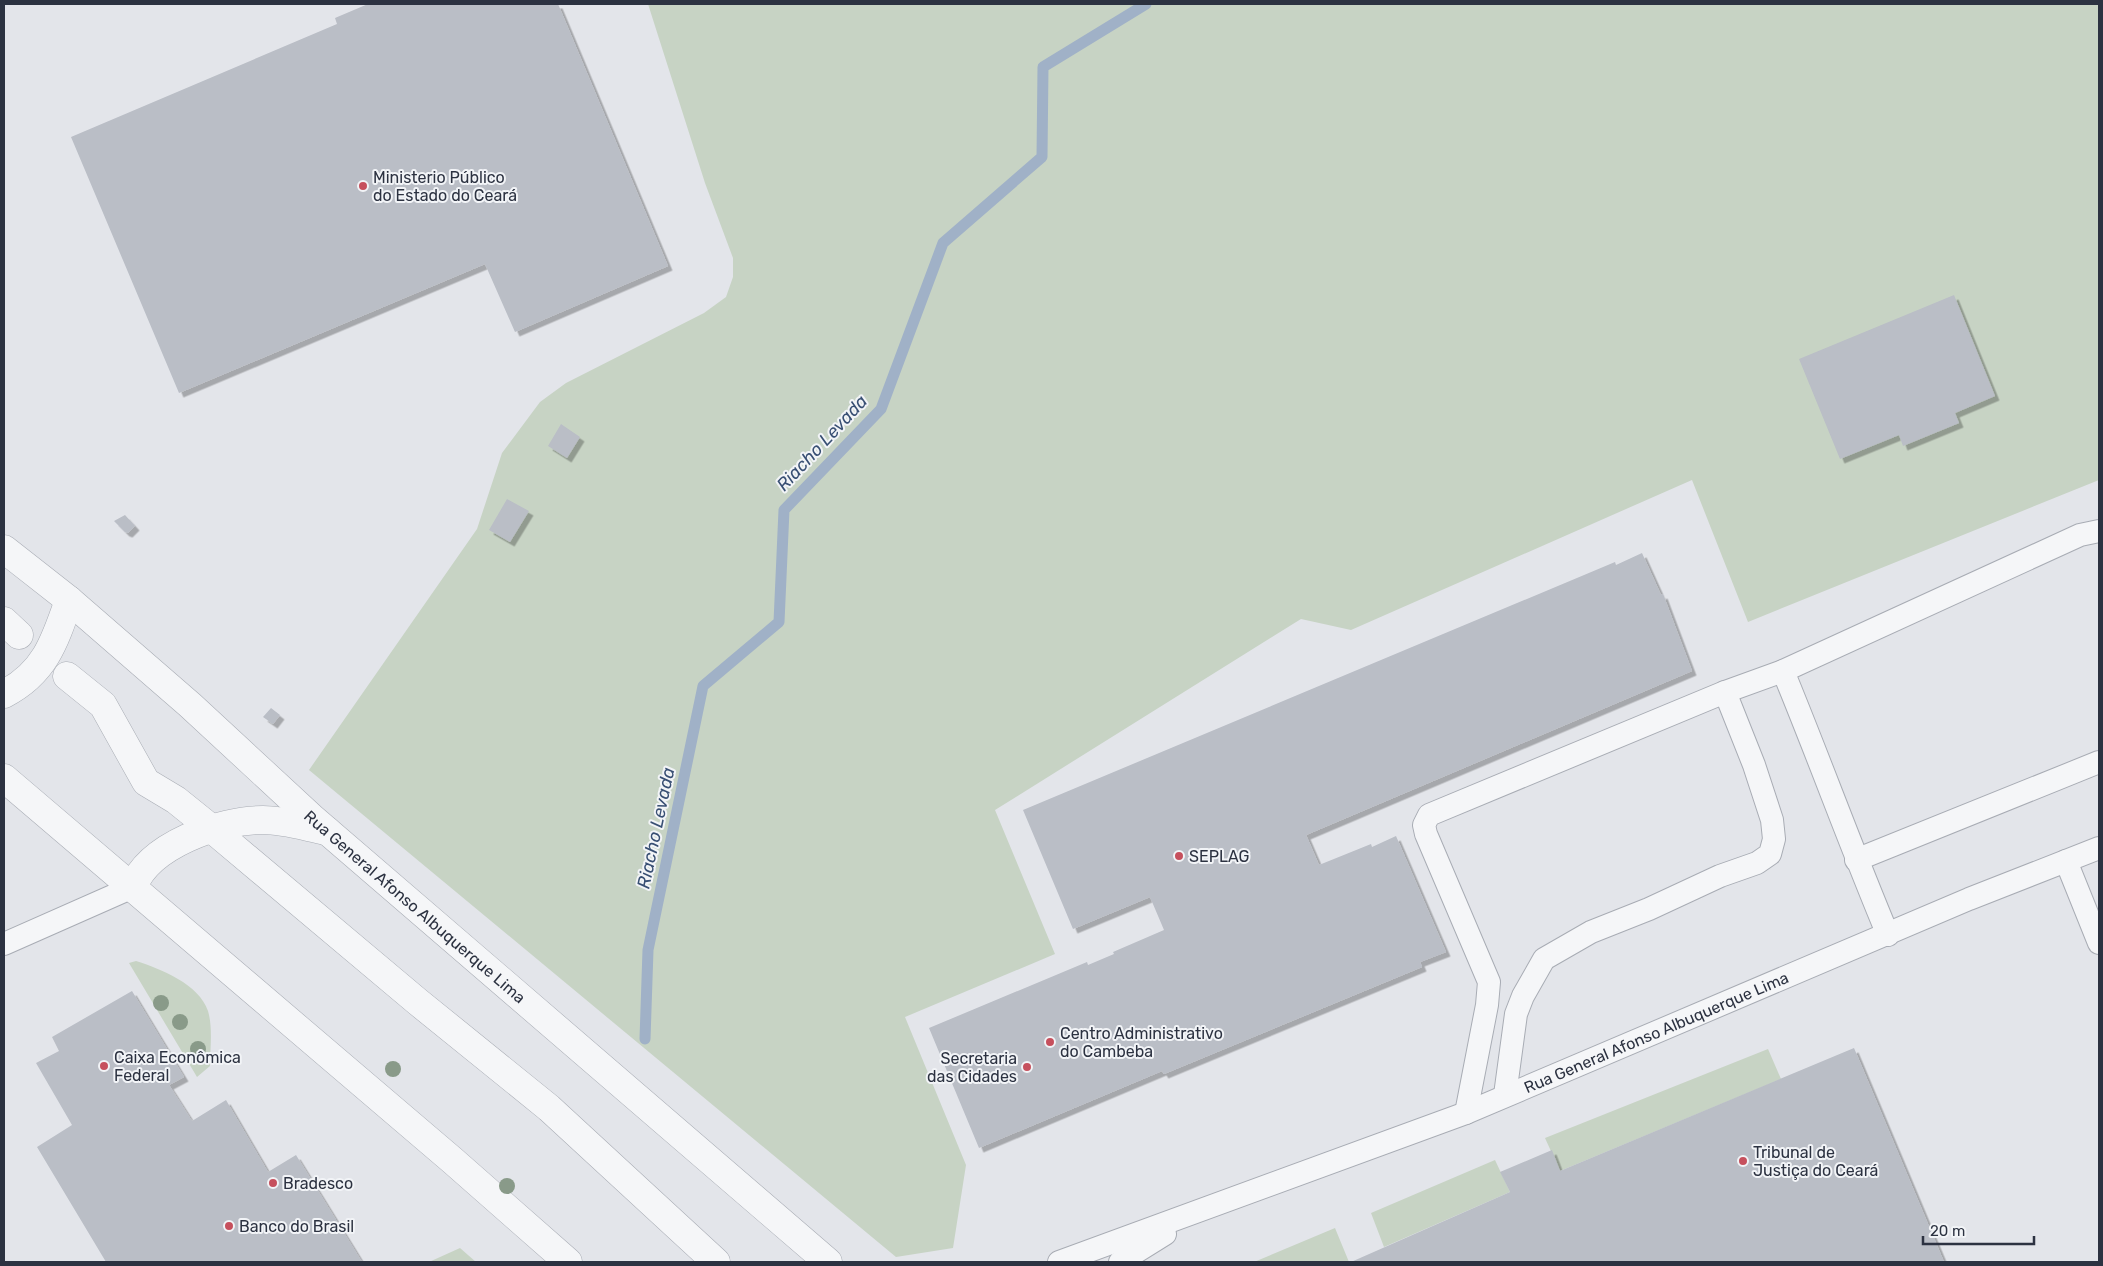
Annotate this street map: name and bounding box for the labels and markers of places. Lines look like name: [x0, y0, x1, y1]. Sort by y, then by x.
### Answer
place label: Ministerio Público do Estado do Ceará: [373, 168, 517, 205]
marker: Ministerio Público do Estado do Ceará: [357, 180, 369, 192]
place label: SEPLAG: [1189, 847, 1249, 866]
marker: SEPLAG: [1173, 850, 1185, 862]
place label: Centro Administrativo do Cambeba: [1060, 1024, 1223, 1061]
marker: Centro Administrativo do Cambeba: [1044, 1036, 1056, 1048]
place label: Caixa Econômica Federal: [114, 1048, 241, 1085]
place label: Secretaria das Cidades: [927, 1049, 1017, 1086]
marker: Caixa Econômica Federal: [98, 1060, 110, 1072]
marker: Secretaria das Cidades: [1021, 1061, 1033, 1073]
place label: Tribunal de Justiça do Ceará: [1753, 1143, 1878, 1180]
marker: Tribunal de Justiça do Ceará: [1737, 1155, 1749, 1167]
place label: Bradesco: [283, 1174, 353, 1193]
marker: Bradesco: [267, 1177, 279, 1189]
place label: Banco do Brasil: [239, 1217, 354, 1236]
marker: Banco do Brasil: [223, 1220, 235, 1232]

